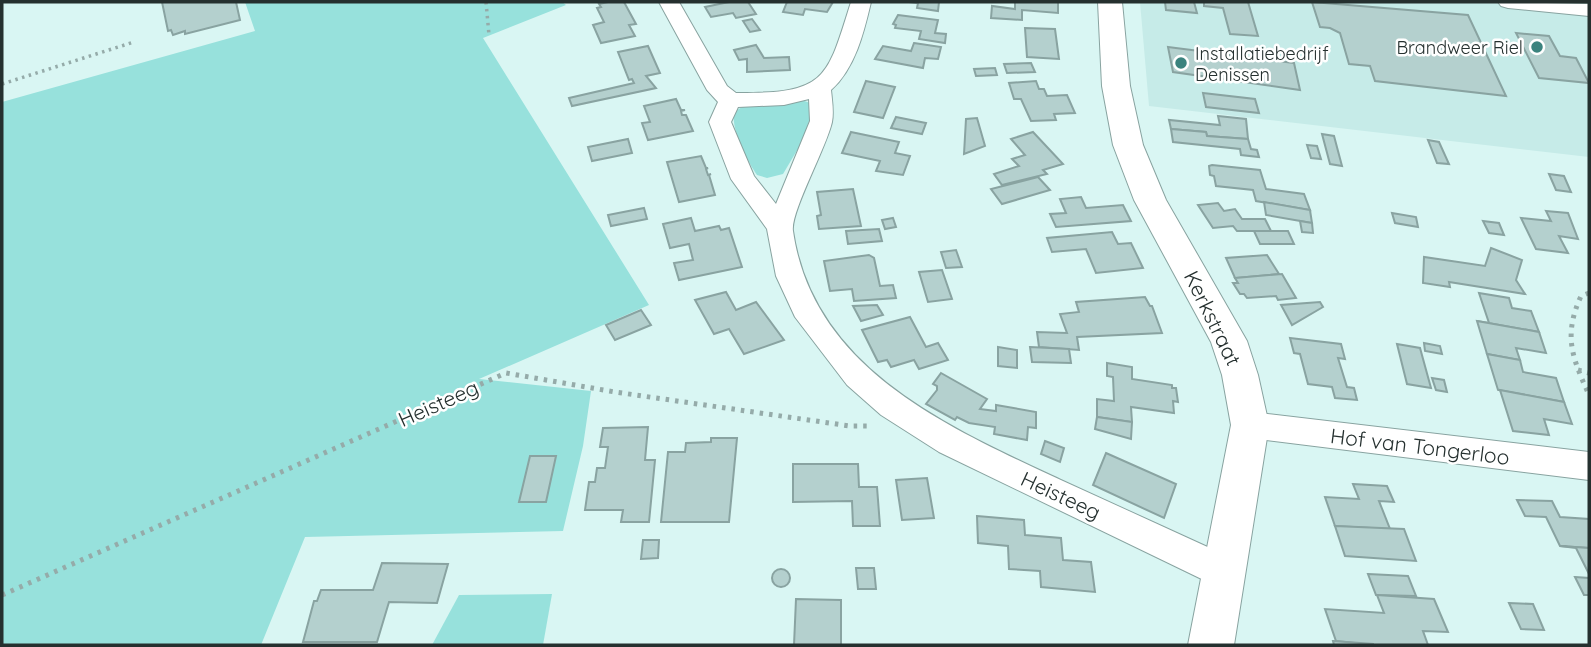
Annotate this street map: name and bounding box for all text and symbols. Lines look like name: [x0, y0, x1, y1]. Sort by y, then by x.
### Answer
place label: Brandweer Riel: [1396, 36, 1523, 59]
marker: Brandweer Riel: [1529, 39, 1545, 55]
place label: Installatiebedrijf Denissen: [1195, 42, 1329, 86]
marker: Installatiebedrijf Denissen: [1173, 55, 1189, 71]
street label: Kerkstraat: [1179, 266, 1247, 370]
street label: Heisteeg: [394, 374, 482, 432]
street label: Hof van Tongerloo: [1329, 422, 1511, 470]
street label: Heisteeg: [1017, 465, 1105, 525]

